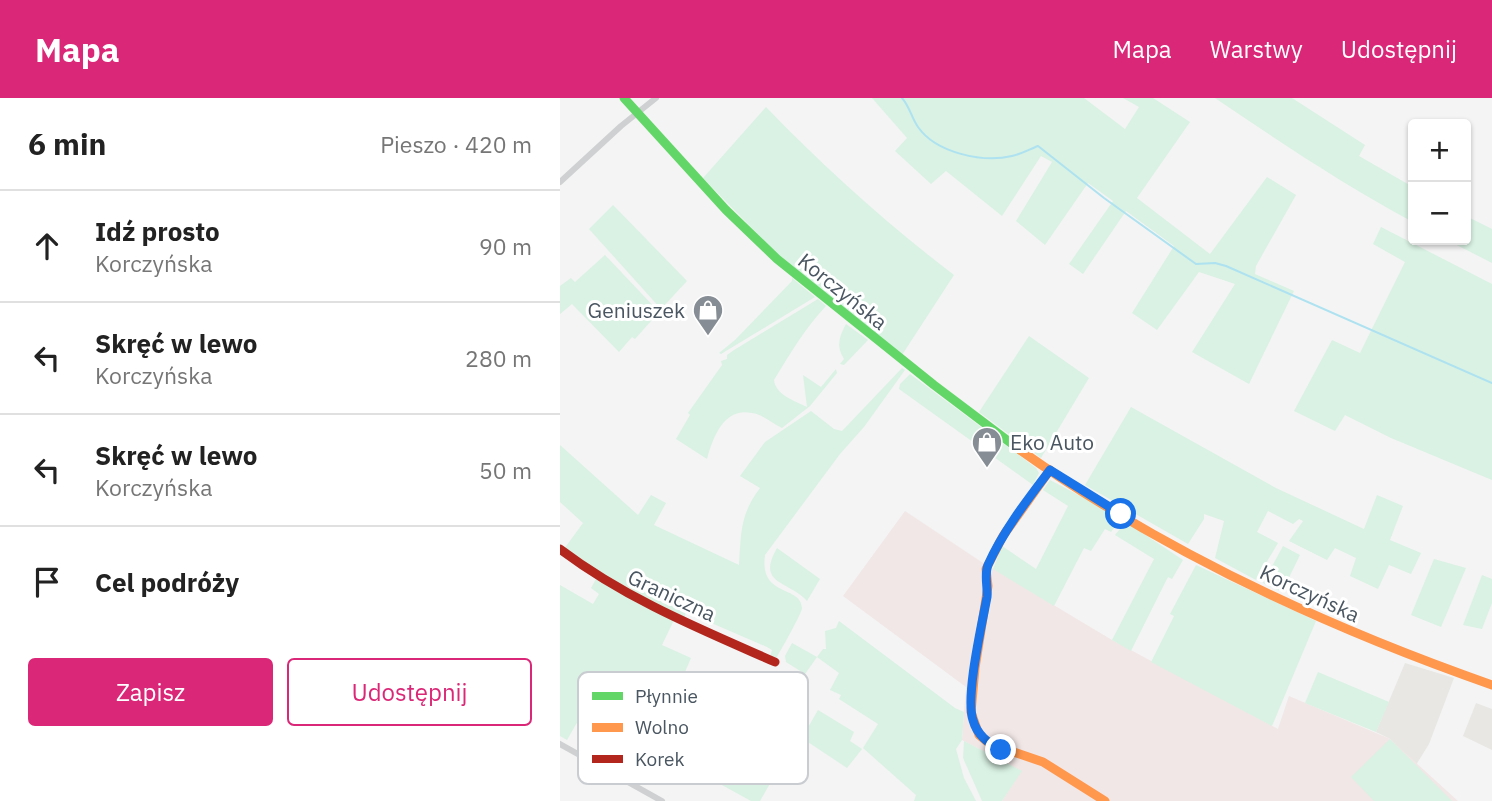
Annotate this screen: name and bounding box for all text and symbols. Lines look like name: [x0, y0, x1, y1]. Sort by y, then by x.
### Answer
text: Mapa: [35, 28, 120, 71]
text: Mapa: [1113, 33, 1172, 65]
text: Warstwy: [1210, 33, 1303, 65]
text: Udostępnij: [1341, 33, 1457, 65]
map controls: [1408, 119, 1471, 245]
button: +: [1408, 119, 1471, 182]
text: 6 min: [28, 124, 106, 163]
text: Pieszo · 420 m: [380, 129, 532, 159]
button: −: [1408, 182, 1471, 245]
text: Idź prosto: [95, 214, 220, 248]
icon: ahead: [28, 227, 66, 265]
text: 90 m: [479, 231, 532, 261]
street label: Korczyńska: [793, 246, 893, 336]
text: Korczyńska: [95, 248, 212, 278]
shop icon: Geniuszek: [691, 293, 725, 337]
place label: Geniuszek: [588, 296, 685, 324]
text: Skręć w lewo: [95, 326, 257, 360]
icon: left: [28, 339, 66, 377]
text: 280 m: [465, 343, 532, 373]
text: Korczyńska: [95, 360, 212, 390]
shop icon: Eko Auto: [970, 425, 1004, 469]
place label: Eko Auto: [1010, 428, 1094, 456]
text: Skręć w lewo: [95, 438, 257, 472]
icon: left: [28, 451, 66, 489]
text: 50 m: [479, 455, 532, 485]
text: Korczyńska: [95, 472, 212, 502]
route start: [1105, 498, 1136, 529]
street label: Korczyńska: [1255, 558, 1365, 628]
street label: Graniczna: [623, 562, 721, 628]
icon: arrive: [28, 563, 66, 601]
text: Cel podróży: [95, 565, 239, 599]
button: Zapisz: [28, 658, 273, 726]
button: Udostępnij: [287, 658, 532, 726]
legend: [578, 672, 808, 784]
text: Płynnie: [635, 684, 698, 708]
text: Wolno: [635, 715, 689, 739]
route end: [985, 734, 1016, 765]
text: Korek: [635, 747, 685, 771]

